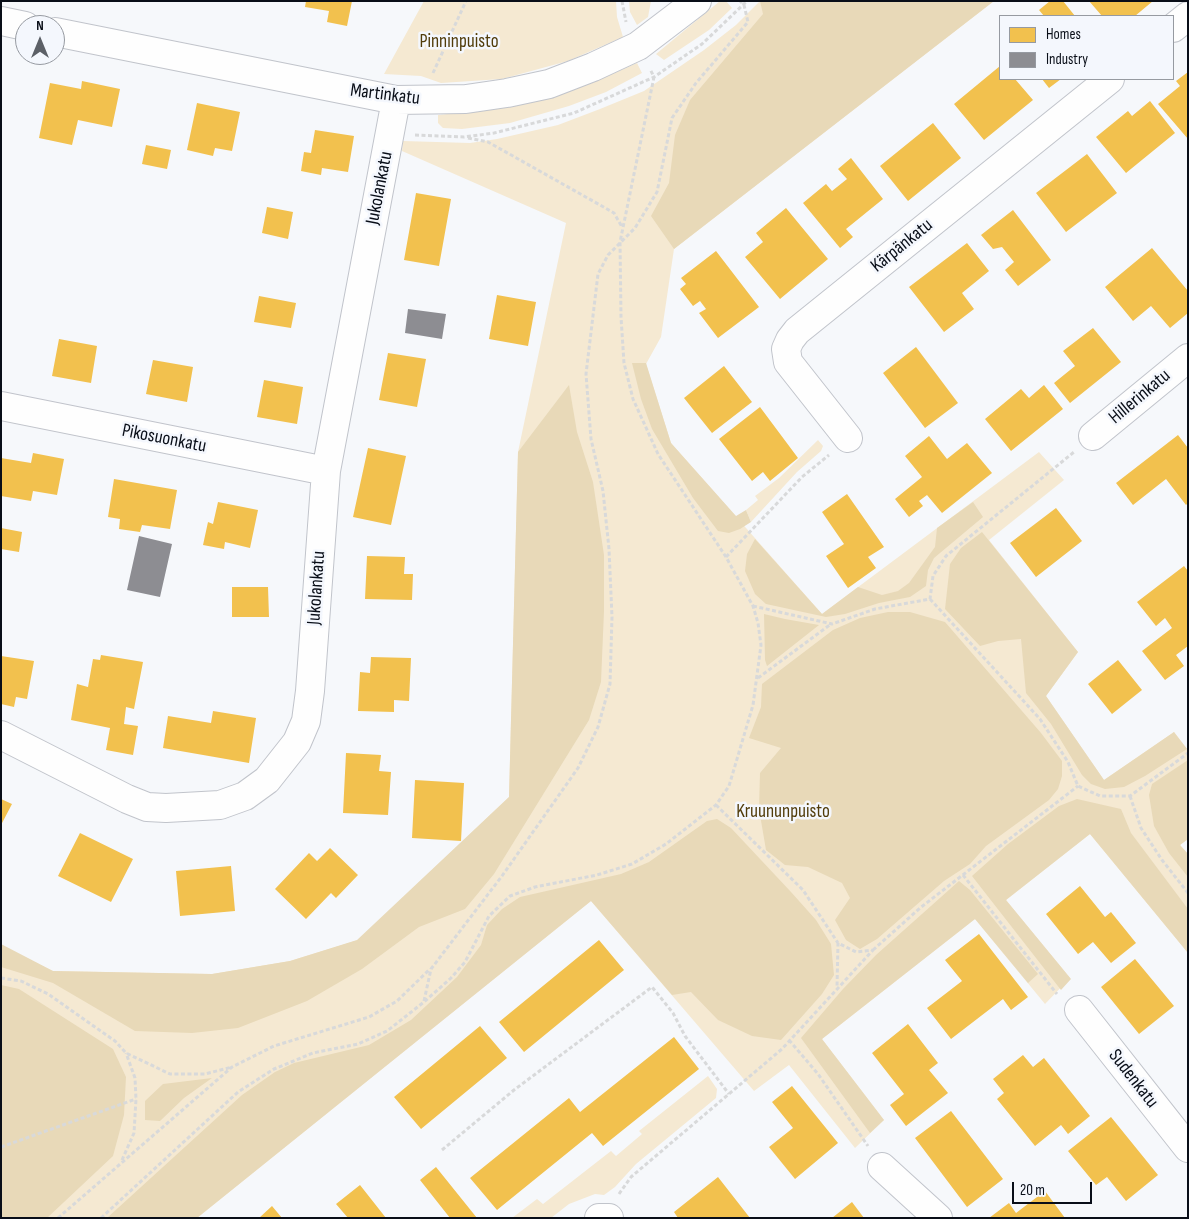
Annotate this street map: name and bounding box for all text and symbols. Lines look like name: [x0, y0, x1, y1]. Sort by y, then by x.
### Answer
north arrow: [15, 15, 65, 65]
legend: [999, 15, 1174, 80]
text: N: [36, 17, 44, 34]
text: Homes: [1046, 25, 1081, 44]
park label: Pinninpuisto: [419, 31, 499, 53]
text: Industry: [1046, 50, 1088, 69]
street label: Martinkatu: [349, 79, 421, 111]
street label: Jukolankatu: [362, 150, 398, 226]
street label: Kärpänkatu: [867, 214, 937, 278]
street label: Hillerinkatu: [1105, 365, 1175, 429]
street label: Pikosuonkatu: [120, 420, 208, 458]
street label: Jukolankatu: [303, 550, 331, 626]
park label: Kruununpuisto: [736, 801, 830, 823]
street label: Sudenkatu: [1103, 1045, 1163, 1113]
scale bar: [1014, 1172, 1094, 1204]
text: 20 m: [1020, 1181, 1045, 1200]

